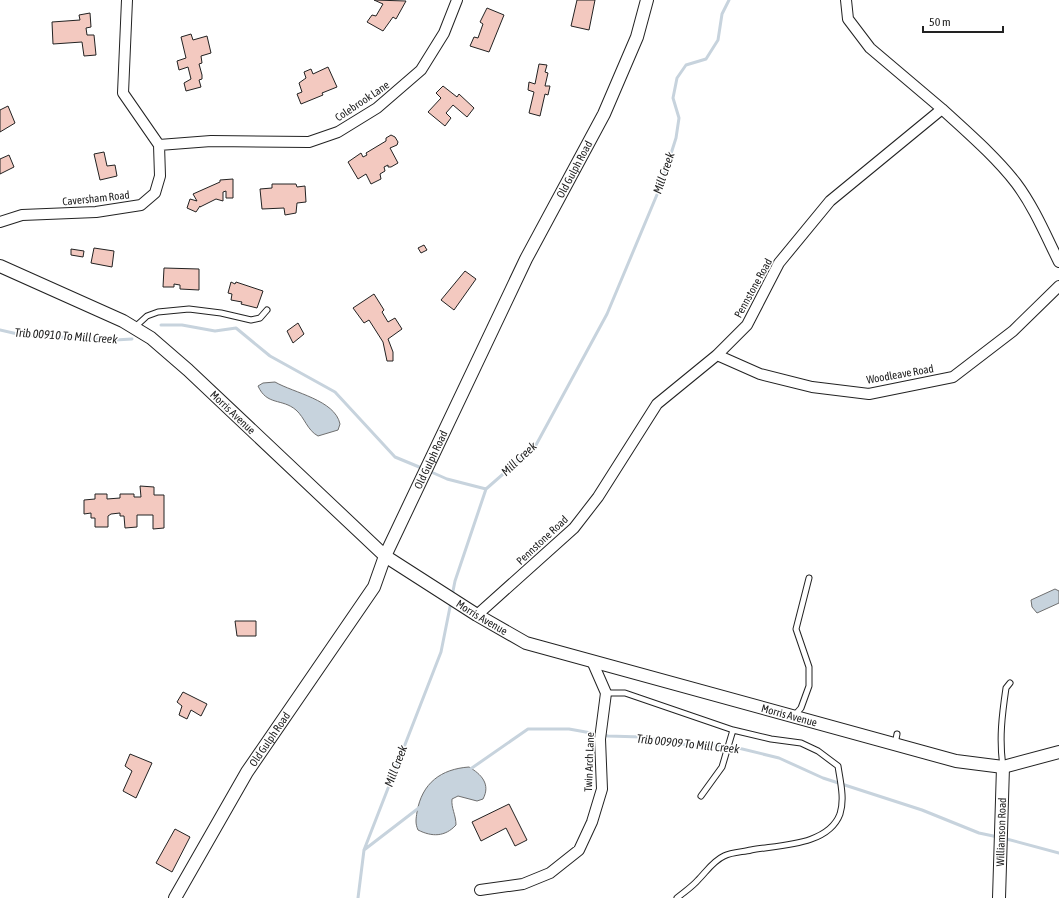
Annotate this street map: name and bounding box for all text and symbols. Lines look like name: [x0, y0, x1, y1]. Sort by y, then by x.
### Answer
scale bar: [923, 8, 1003, 34]
text: 50 m: [929, 15, 951, 29]
street label: Colebrook Lane: [333, 78, 391, 124]
street label: Old Gulph Road: [554, 139, 594, 200]
water label: Mill Creek: [650, 150, 678, 196]
street label: Caversham Road: [62, 189, 130, 207]
street label: Pennstone Road: [732, 256, 774, 320]
water label: Trib 00910 To Mill Creek: [14, 325, 119, 347]
street label: Woodleave Road: [865, 362, 935, 386]
street label: Morris Avenue: [208, 388, 258, 436]
street label: Old Gulph Road: [412, 429, 450, 491]
water label: Mill Creek: [498, 439, 540, 479]
street label: Pennstone Road: [514, 513, 570, 567]
street label: Morris Avenue: [454, 597, 510, 637]
street label: Morris Avenue: [760, 702, 819, 729]
street label: Old Gulph Road: [247, 710, 292, 769]
street label: Twin Arch Lane: [582, 732, 596, 792]
water label: Trib 00909 To Mill Creek: [636, 732, 741, 756]
water label: Mill Creek: [382, 743, 411, 789]
street label: Williamson Road: [994, 797, 1008, 867]

